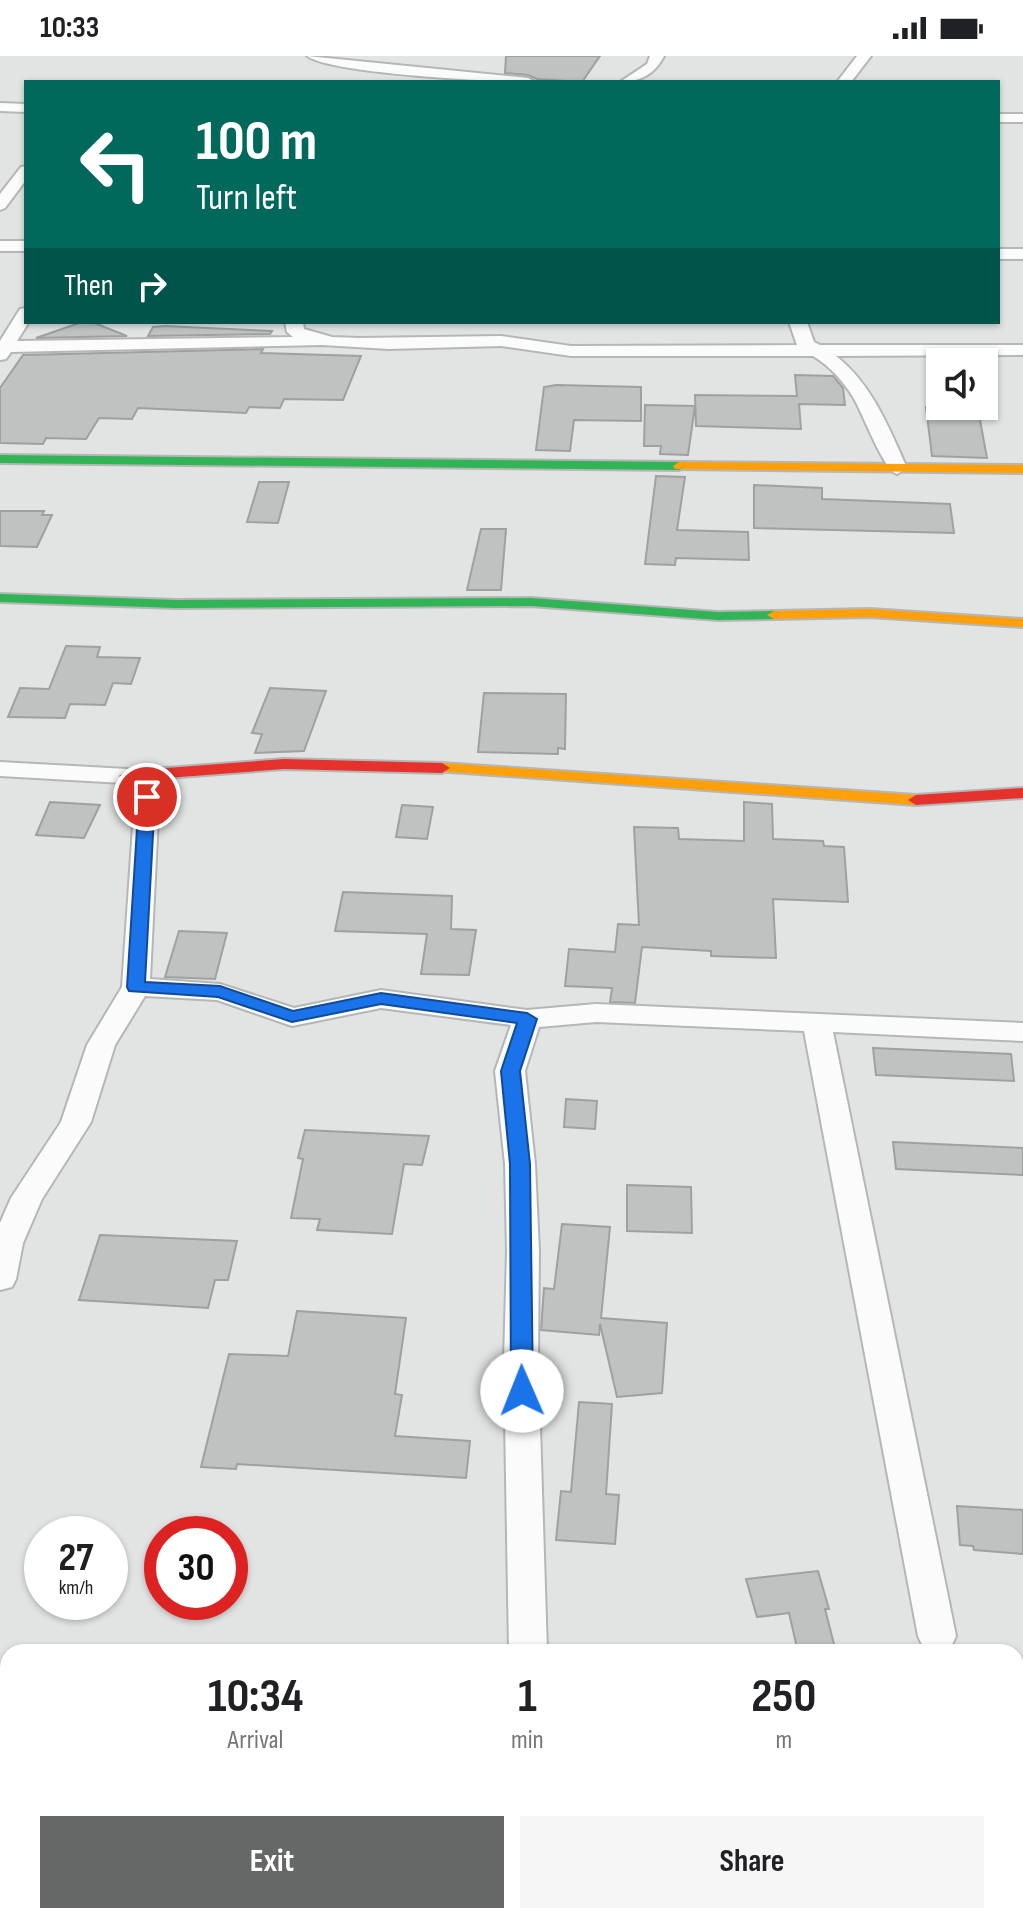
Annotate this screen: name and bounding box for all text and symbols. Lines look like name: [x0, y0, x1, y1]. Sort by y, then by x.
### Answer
text: 10:33: [40, 10, 99, 46]
text: 100 m: [196, 109, 317, 176]
icon: left: [64, 112, 168, 216]
text: Turn left: [196, 177, 297, 220]
icon: right: [130, 264, 174, 308]
text: Then: [64, 268, 114, 304]
map controls: [926, 348, 998, 420]
button: sound: [926, 348, 998, 420]
pin: [113, 763, 181, 831]
icon: arrive: [125, 775, 169, 819]
position arrow: [480, 1349, 564, 1433]
speed limit sign: 30: [144, 1516, 248, 1620]
text: 27: [59, 1534, 93, 1582]
text: km/h: [59, 1576, 93, 1600]
text: 10:34: [208, 1668, 303, 1725]
text: 1: [518, 1668, 537, 1725]
text: 250: [751, 1668, 816, 1725]
text: Arrival: [228, 1725, 283, 1756]
text: min: [511, 1725, 544, 1756]
text: m: [775, 1725, 792, 1756]
button: Exit: [40, 1816, 504, 1908]
button: Share: [520, 1816, 984, 1908]

